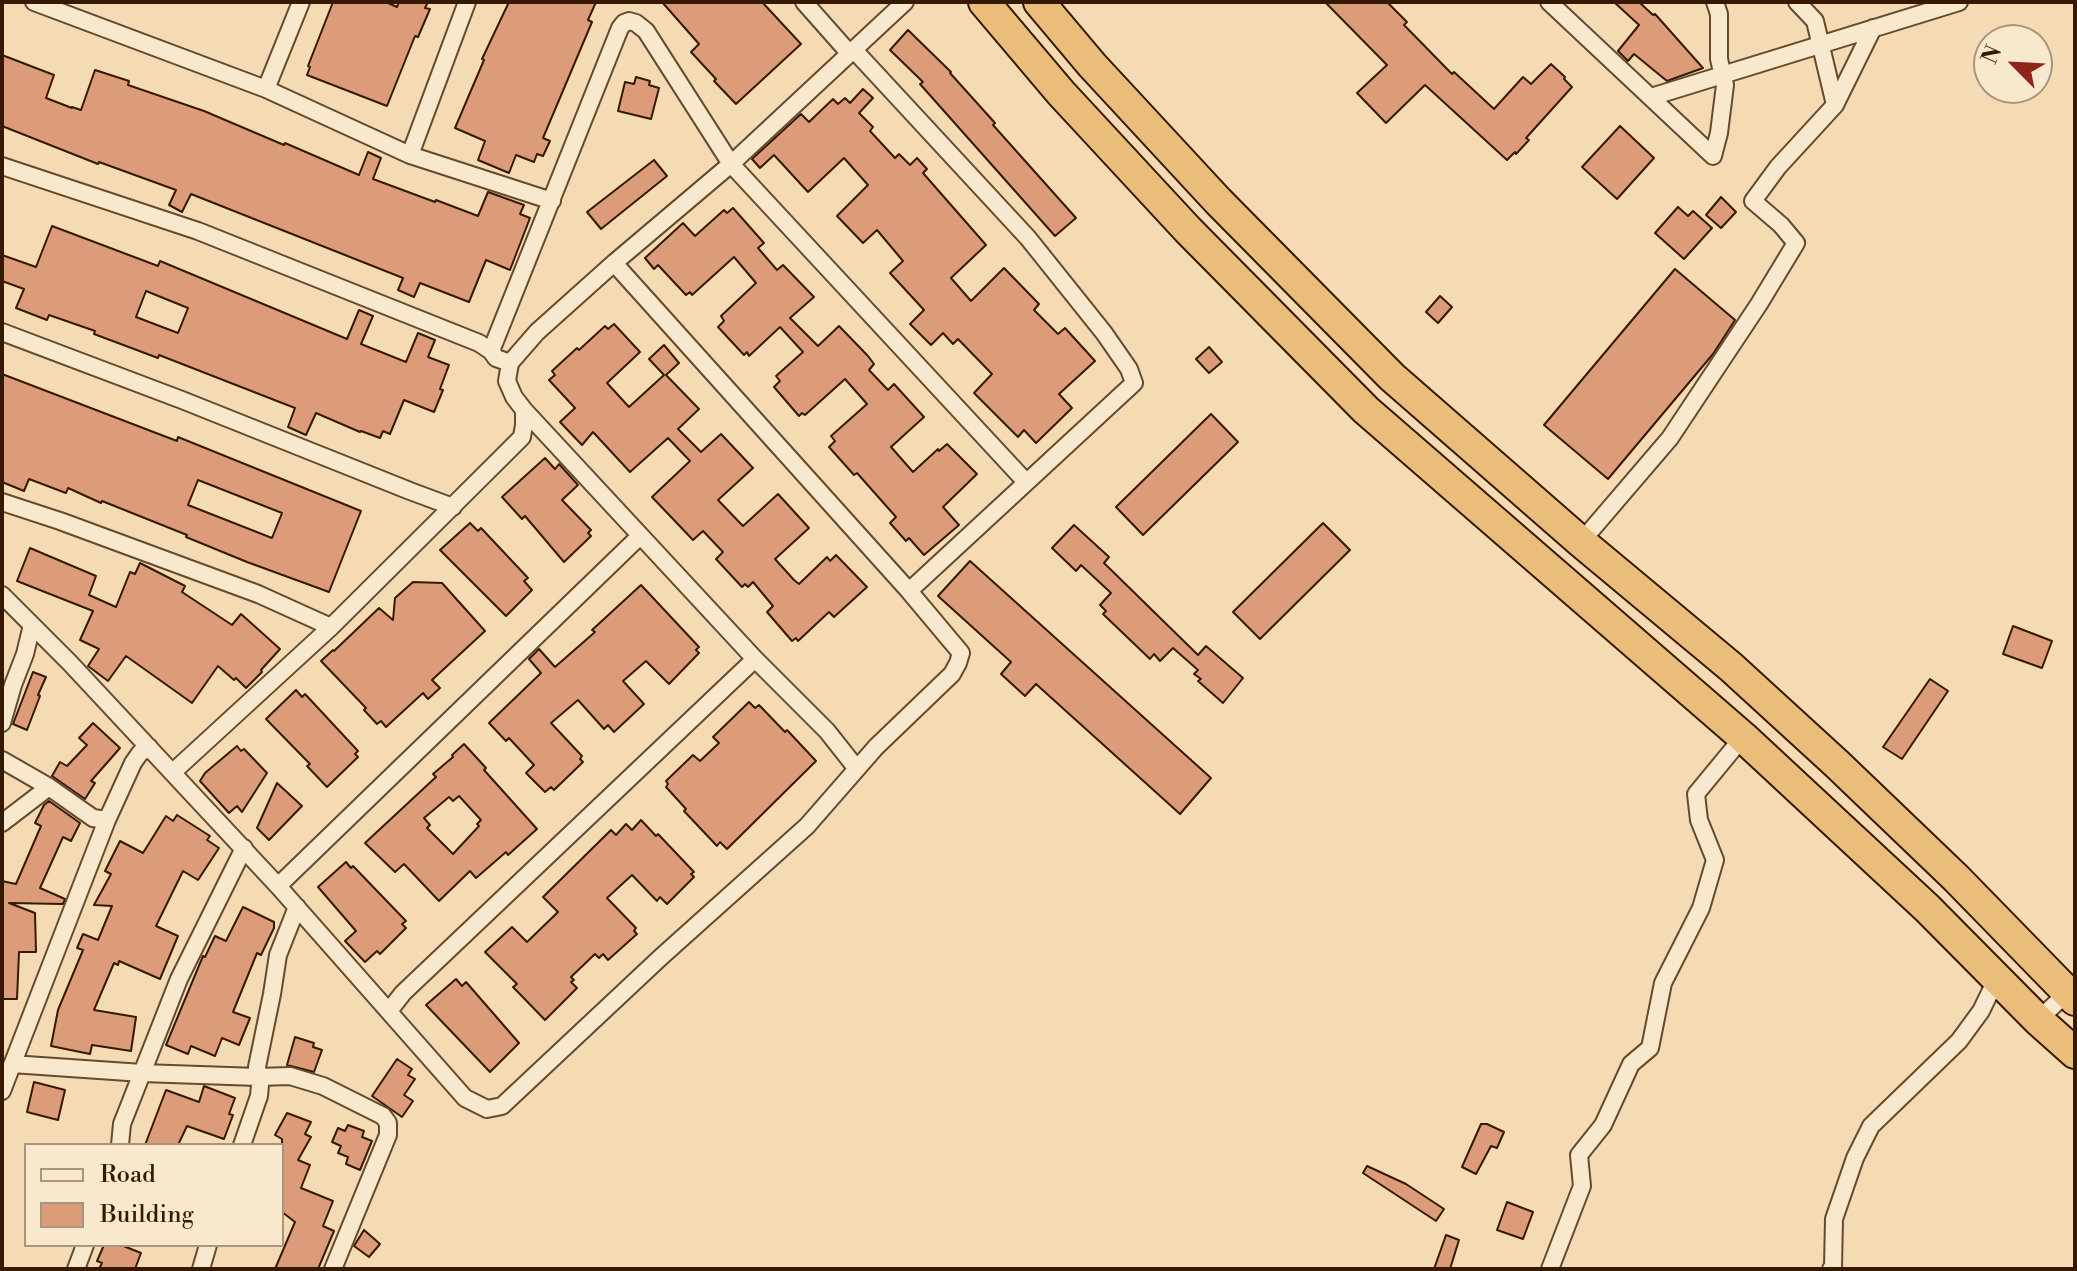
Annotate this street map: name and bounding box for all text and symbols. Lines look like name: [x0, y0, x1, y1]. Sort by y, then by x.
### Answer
north arrow: [1973, 24, 2053, 104]
text: N: [1977, 41, 2008, 68]
legend: [24, 1143, 284, 1247]
text: Road: [100, 1160, 156, 1190]
text: Building: [100, 1200, 194, 1230]

